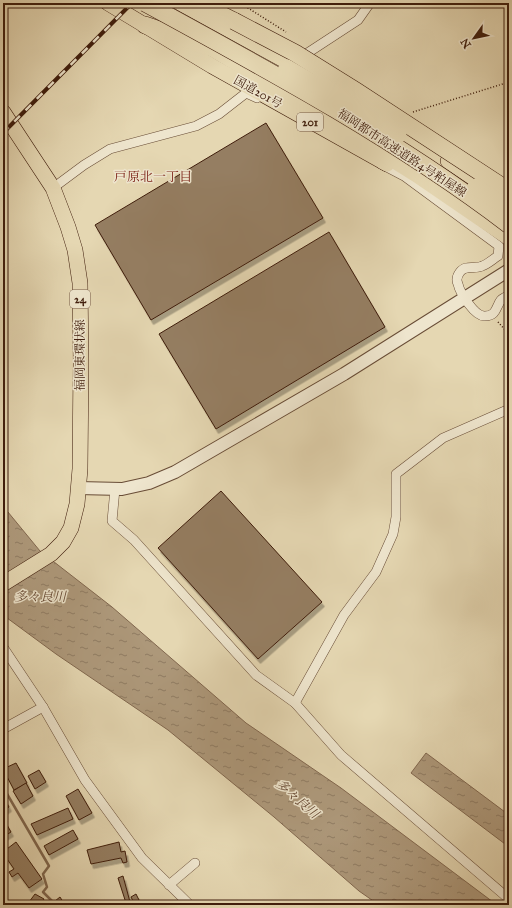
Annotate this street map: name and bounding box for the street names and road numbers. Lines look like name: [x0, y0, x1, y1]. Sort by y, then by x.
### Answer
street label: 国道201号: [231, 73, 285, 111]
street label: 福岡都市高速道路4号粕屋線: [335, 106, 469, 200]
road number: 201: [297, 113, 323, 131]
road number: 24: [70, 290, 90, 308]
street label: 福岡東環状線: [73, 319, 87, 391]

